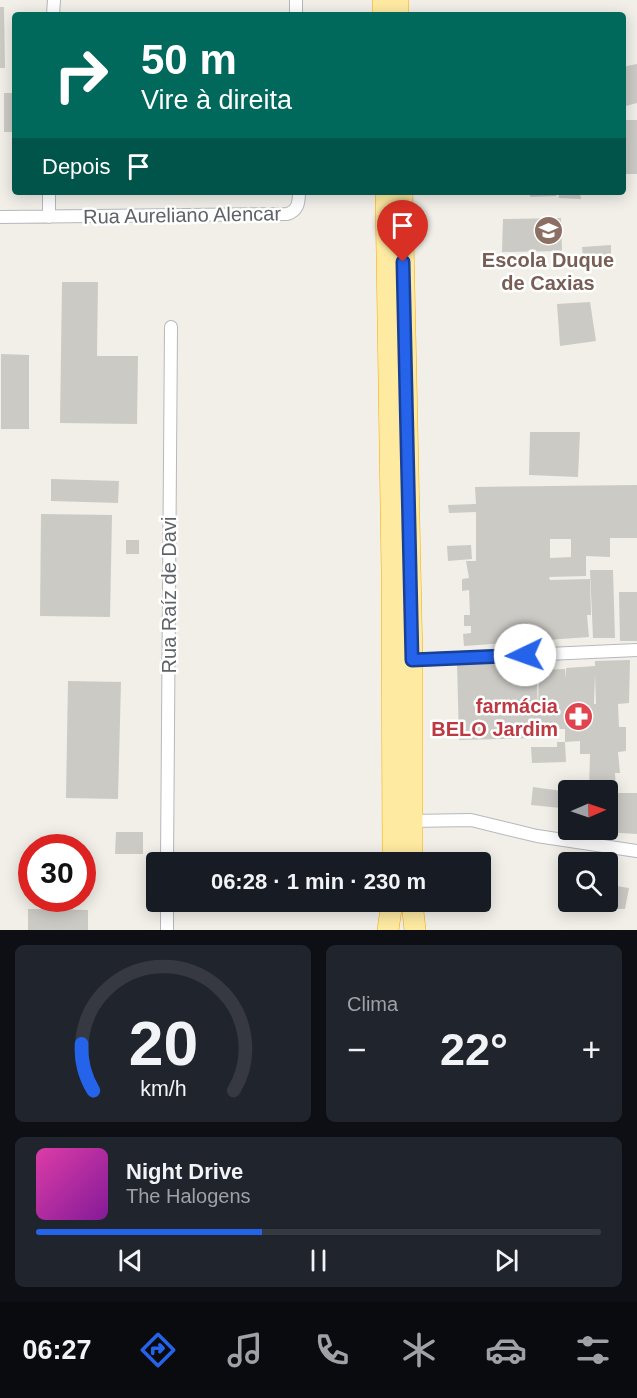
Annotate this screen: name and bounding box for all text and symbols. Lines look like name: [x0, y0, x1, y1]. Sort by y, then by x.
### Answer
icon: right: [42, 36, 120, 114]
text: 50 m: [141, 36, 237, 83]
text: Vire à direita: [141, 85, 292, 115]
icon: arrive: [122, 150, 155, 183]
text: Depois: [42, 154, 110, 179]
pin: [377, 200, 428, 262]
street label: Rua Aureliano Alencar: [83, 202, 281, 228]
icon: arrive: [386, 209, 419, 242]
school or university icon: Escola Duque de Caxias: [532, 214, 564, 246]
place label: Escola Duque de Caxias: [482, 249, 614, 294]
street label: Rua Raíz de Davi: [158, 517, 180, 673]
position arrow: [493, 623, 557, 687]
place label: farmácia BELO Jardim: [431, 695, 559, 740]
pharmacy icon: farmácia BELO Jardim: [563, 701, 595, 733]
north arrow: [558, 780, 618, 840]
map controls: [558, 780, 618, 912]
speed limit sign: 30: [18, 834, 96, 912]
button: search: [558, 852, 618, 912]
text: 06:28 · 1 min · 230 m: [211, 869, 426, 894]
text: Clima: [347, 993, 398, 1015]
text: 20: [128, 1009, 198, 1078]
text: 22°: [440, 1024, 508, 1075]
text: −: [347, 1031, 366, 1068]
text: +: [582, 1031, 601, 1068]
text: km/h: [140, 1077, 186, 1101]
text: Night Drive: [126, 1159, 243, 1184]
text: The Halogens: [126, 1185, 251, 1207]
icon: previous: [114, 1244, 147, 1277]
icon: pause: [302, 1244, 335, 1277]
icon: next: [490, 1244, 523, 1277]
icon: directions: [137, 1329, 179, 1371]
icon: music: [224, 1329, 266, 1371]
icon: phone: [311, 1329, 353, 1371]
icon: climate: [398, 1329, 440, 1371]
icon: car: [485, 1329, 527, 1371]
icon: filters: [572, 1329, 614, 1371]
text: 06:27: [23, 1335, 92, 1365]

